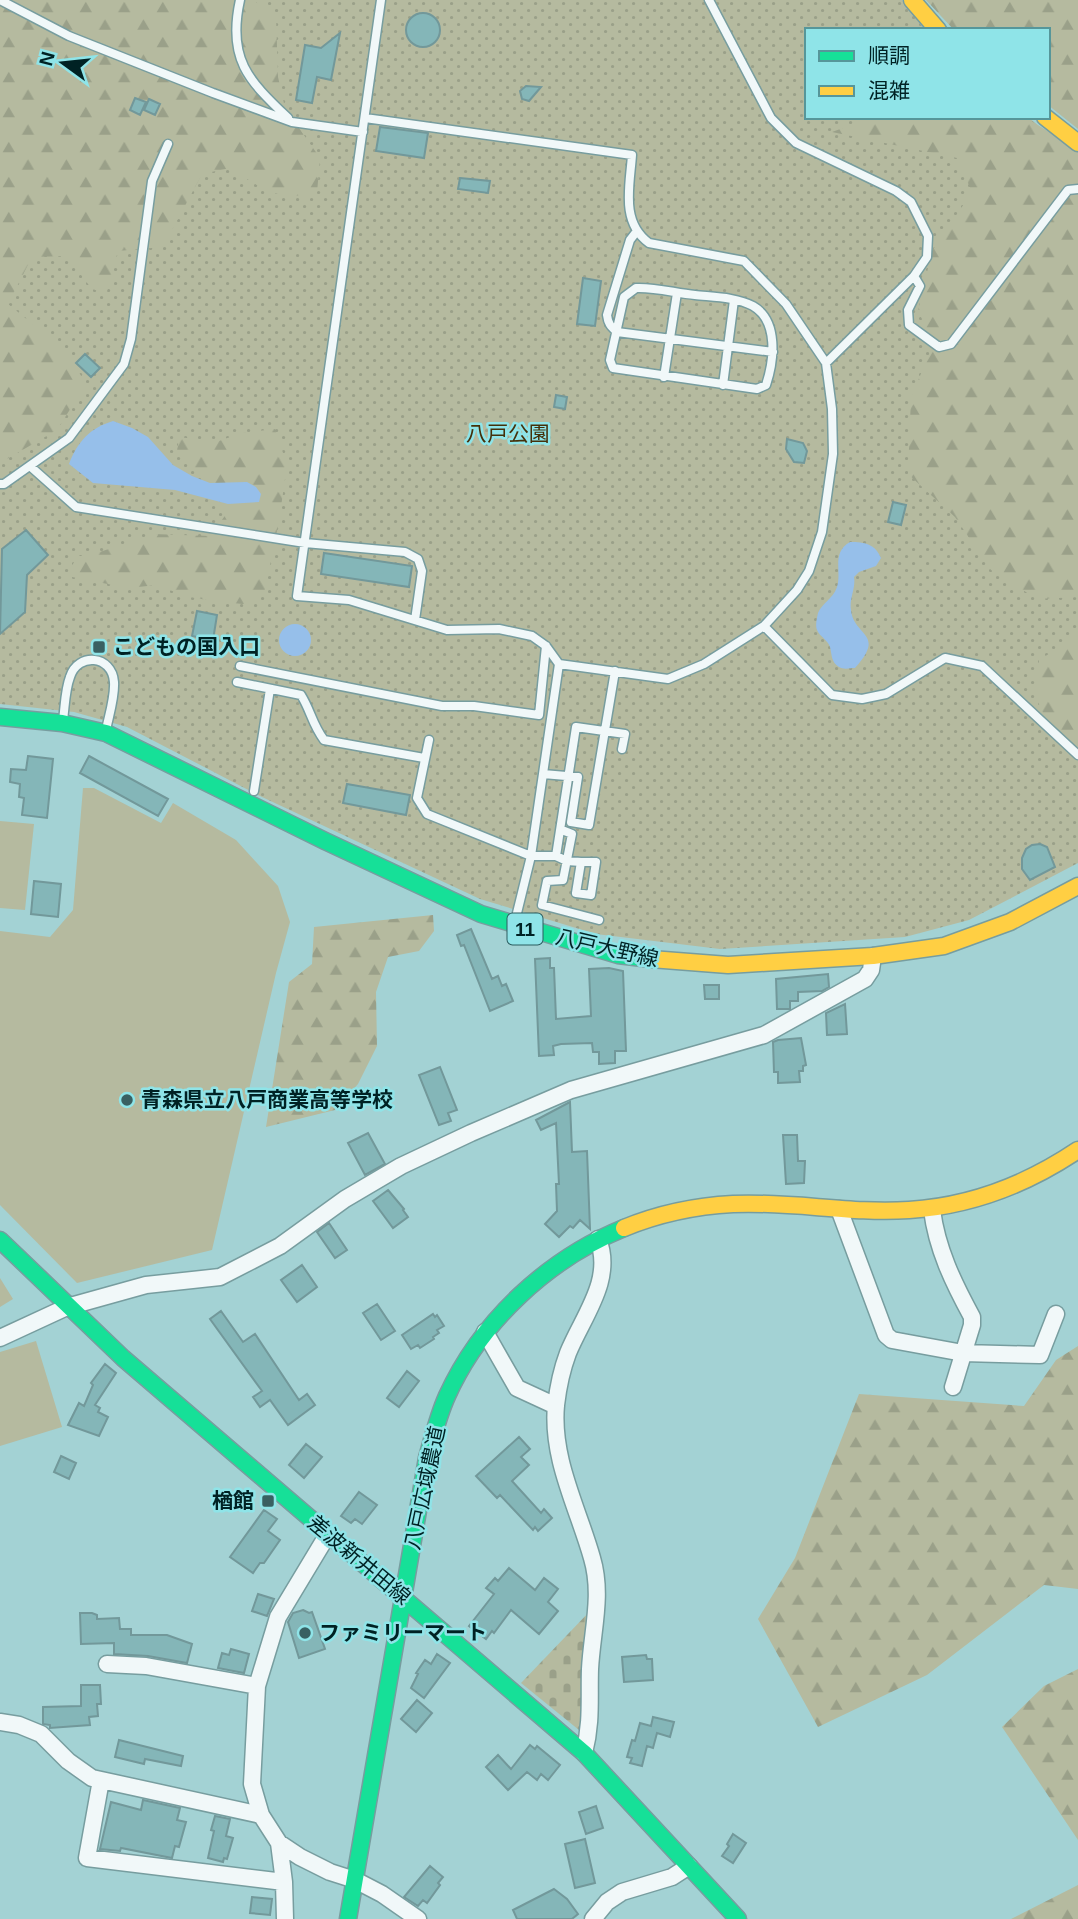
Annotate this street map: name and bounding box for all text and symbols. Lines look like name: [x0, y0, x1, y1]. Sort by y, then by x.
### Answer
north arrow: [28, 28, 98, 98]
legend: [805, 28, 1050, 119]
text: 順調: [868, 44, 910, 67]
text: N: [35, 49, 59, 68]
text: 混雑: [868, 79, 910, 102]
park label: 八戸公園: [466, 422, 550, 445]
place label: こどもの国入口: [113, 635, 260, 658]
marker: こどもの国入口: [91, 639, 107, 655]
road number: 11: [508, 914, 542, 945]
street label: 八戸大野線: [553, 924, 661, 971]
place label: 青森県立八戸商業高等学校: [141, 1088, 393, 1111]
marker: 青森県立八戸商業高等学校: [119, 1092, 135, 1108]
street label: 八戸広域農道: [400, 1424, 449, 1552]
place label: 楢館: [212, 1489, 254, 1512]
marker: 楢館: [260, 1493, 276, 1509]
street label: 差波新井田線: [304, 1510, 415, 1609]
place label: ファミリーマート: [319, 1621, 487, 1644]
marker: ファミリーマート: [297, 1625, 313, 1641]

